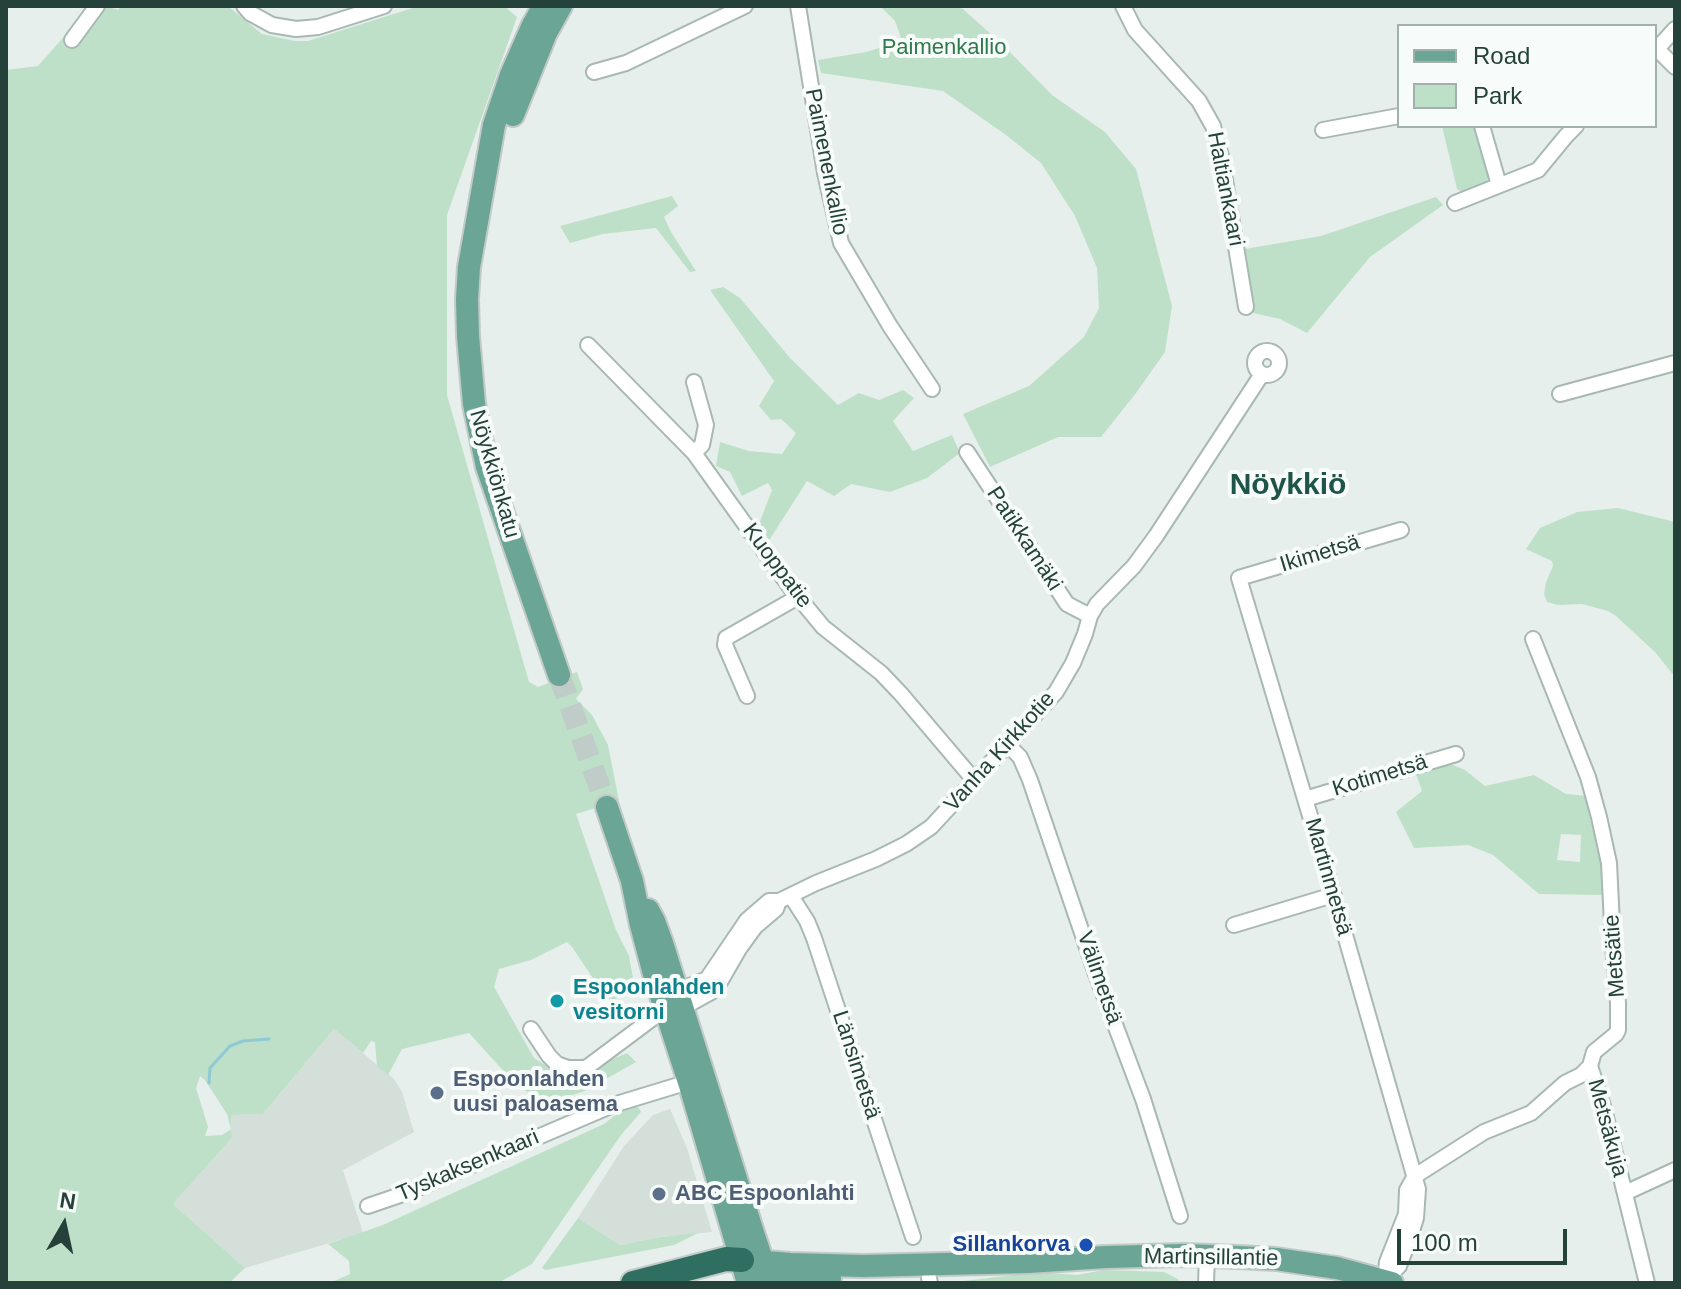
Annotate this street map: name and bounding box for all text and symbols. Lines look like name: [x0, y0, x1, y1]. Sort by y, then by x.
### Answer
legend: [1397, 24, 1657, 128]
park label: Paimenkallio: [882, 35, 1006, 61]
text: Road: [1473, 42, 1530, 69]
text: Park: [1473, 82, 1522, 109]
street label: Paimenenkallio: [799, 86, 853, 238]
street label: Haltiankaari: [1201, 129, 1249, 249]
street label: Nöykkiönkatu: [463, 407, 525, 541]
district label: Nöykkiö: [1230, 468, 1346, 504]
street label: Patikkamäki: [981, 482, 1067, 596]
street label: Kuoppatie: [737, 518, 817, 614]
street label: Ikimetsä: [1277, 529, 1363, 579]
street label: Vanha Kirkkotie: [939, 687, 1061, 817]
street label: Kotimetsä: [1329, 749, 1431, 803]
street label: Martinmetsä: [1299, 815, 1357, 939]
street label: Metsätie: [1599, 914, 1631, 998]
street label: Välimetsä: [1071, 928, 1127, 1028]
place label: Espoonlahden vesitorni: [573, 975, 725, 1026]
marker: Espoonlahden vesitorni: [548, 992, 566, 1010]
street label: Länsimetsä: [826, 1007, 886, 1123]
place label: Espoonlahden uusi paloasema: [453, 1067, 618, 1118]
street label: Metsäkuja: [1581, 1076, 1633, 1180]
marker: Espoonlahden uusi paloasema: [428, 1084, 446, 1102]
street label: Tyskaksenkaari: [393, 1124, 543, 1208]
place label: ABC Espoonlahti: [675, 1181, 855, 1207]
north arrow: [24, 1185, 104, 1265]
marker: ABC Espoonlahti: [650, 1185, 668, 1203]
text: N: [58, 1187, 78, 1214]
scale bar: [1401, 1213, 1571, 1263]
text: 100 m: [1411, 1229, 1478, 1256]
place label: Sillankorva: [953, 1232, 1070, 1258]
marker: Sillankorva: [1077, 1236, 1095, 1254]
street label: Martinsillantie: [1144, 1244, 1278, 1272]

